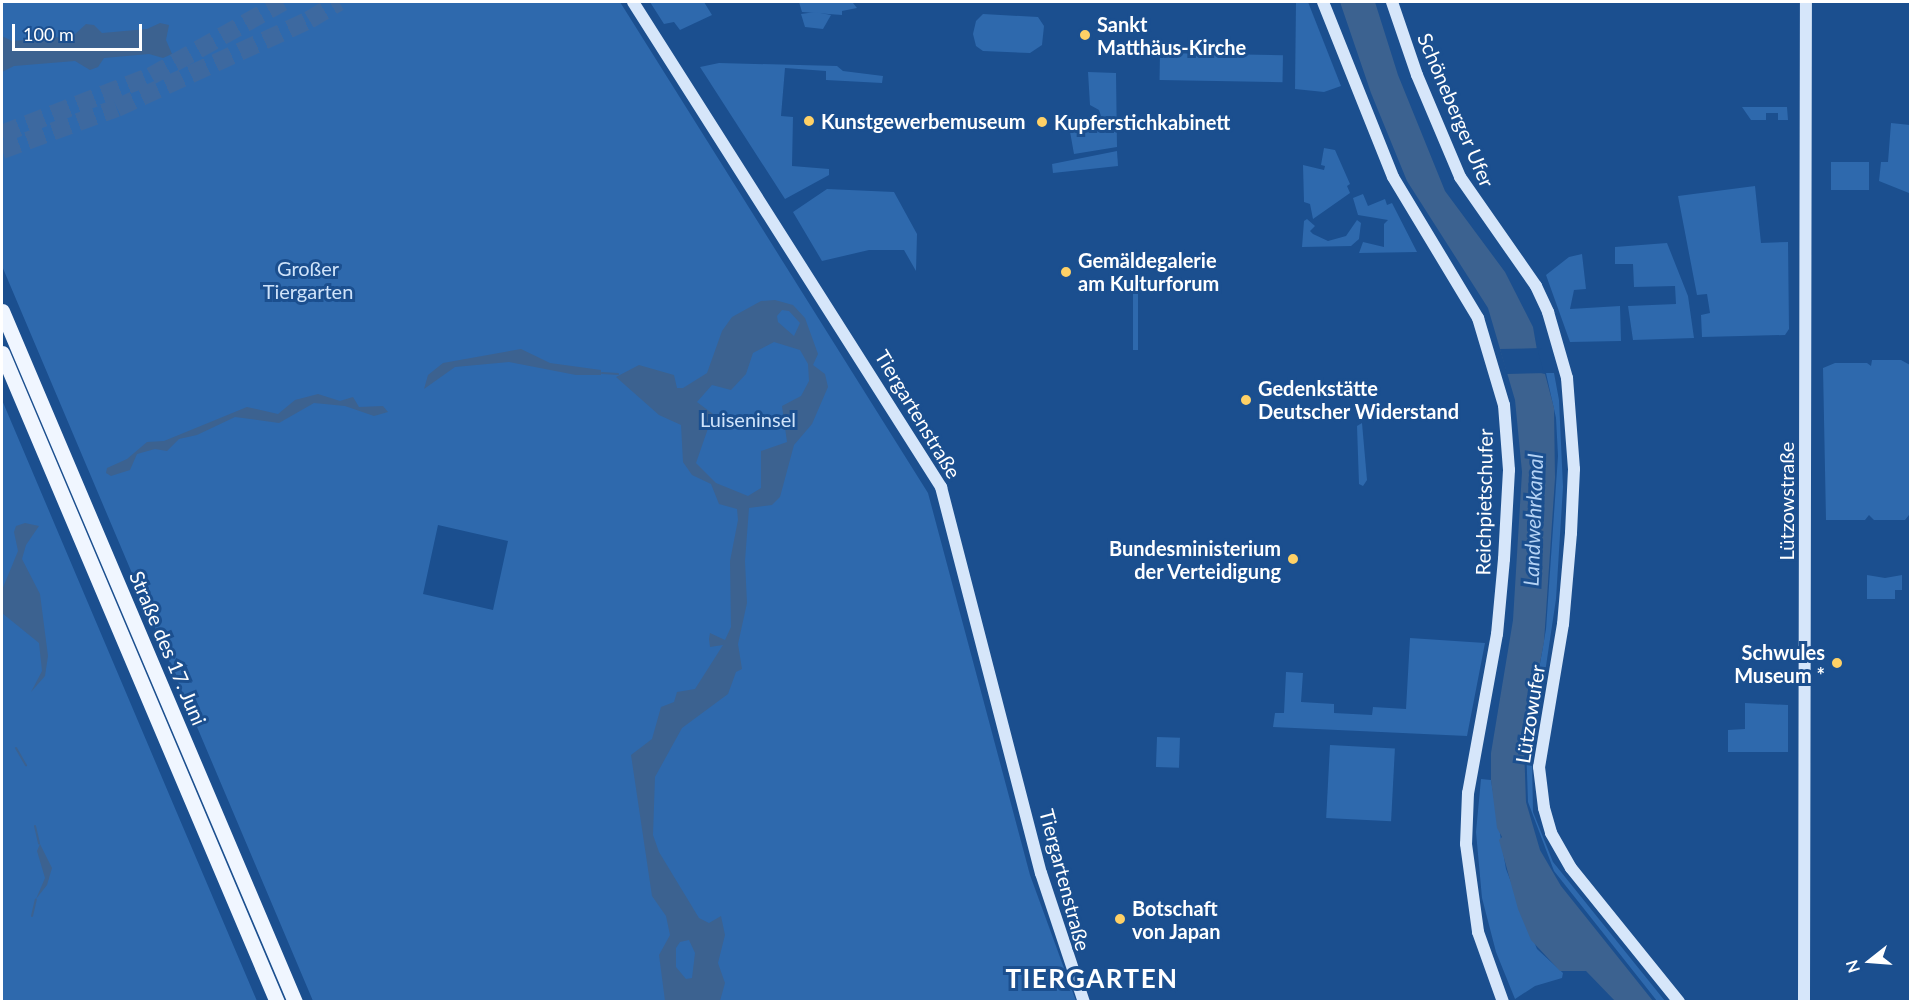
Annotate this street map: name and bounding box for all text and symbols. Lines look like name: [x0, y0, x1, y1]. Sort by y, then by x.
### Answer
scale bar: [15, 12, 146, 50]
place label: Sankt Matthäus-Kirche: [1097, 12, 1246, 59]
text: 100 m: [23, 23, 74, 45]
marker: Sankt Matthäus-Kirche: [1078, 28, 1092, 42]
street label: Schöneberger Ufer: [1413, 29, 1499, 191]
place label: Kunstgewerbemuseum: [821, 109, 1025, 133]
place label: Kupferstichkabinett: [1054, 110, 1230, 134]
marker: Kunstgewerbemuseum: [802, 114, 816, 128]
marker: Kupferstichkabinett: [1035, 115, 1049, 129]
place label: Gemäldegalerie am Kulturforum: [1078, 248, 1219, 295]
park label: Großer Tiergarten: [263, 256, 353, 303]
marker: Gemäldegalerie am Kulturforum: [1059, 265, 1073, 279]
street label: Tiergartenstraße: [870, 345, 966, 483]
place label: Gedenkstätte Deutscher Widerstand: [1258, 376, 1460, 423]
marker: Gedenkstätte Deutscher Widerstand: [1239, 393, 1253, 407]
park label: Luiseninsel: [700, 407, 796, 431]
street label: Reichpietschufer: [1471, 428, 1497, 576]
street label: Lützowstraße: [1774, 442, 1798, 560]
water label: Landwehrkanal: [1518, 453, 1548, 587]
place label: Bundesministerium der Verteidigung: [1109, 536, 1281, 583]
marker: Bundesministerium der Verteidigung: [1286, 552, 1300, 566]
street label: Straße des 17. Juni: [125, 567, 211, 729]
place label: Schwules Museum *: [1734, 640, 1825, 687]
marker: Schwules Museum *: [1830, 656, 1844, 670]
street label: Lützowufer: [1510, 663, 1550, 765]
street label: Tiergartenstraße: [1035, 807, 1095, 953]
place label: Botschaft von Japan: [1132, 896, 1221, 943]
marker: Botschaft von Japan: [1113, 912, 1127, 926]
north arrow: [1840, 931, 1900, 991]
text: N: [1841, 958, 1863, 975]
district label: TIERGARTEN: [1005, 963, 1179, 995]

